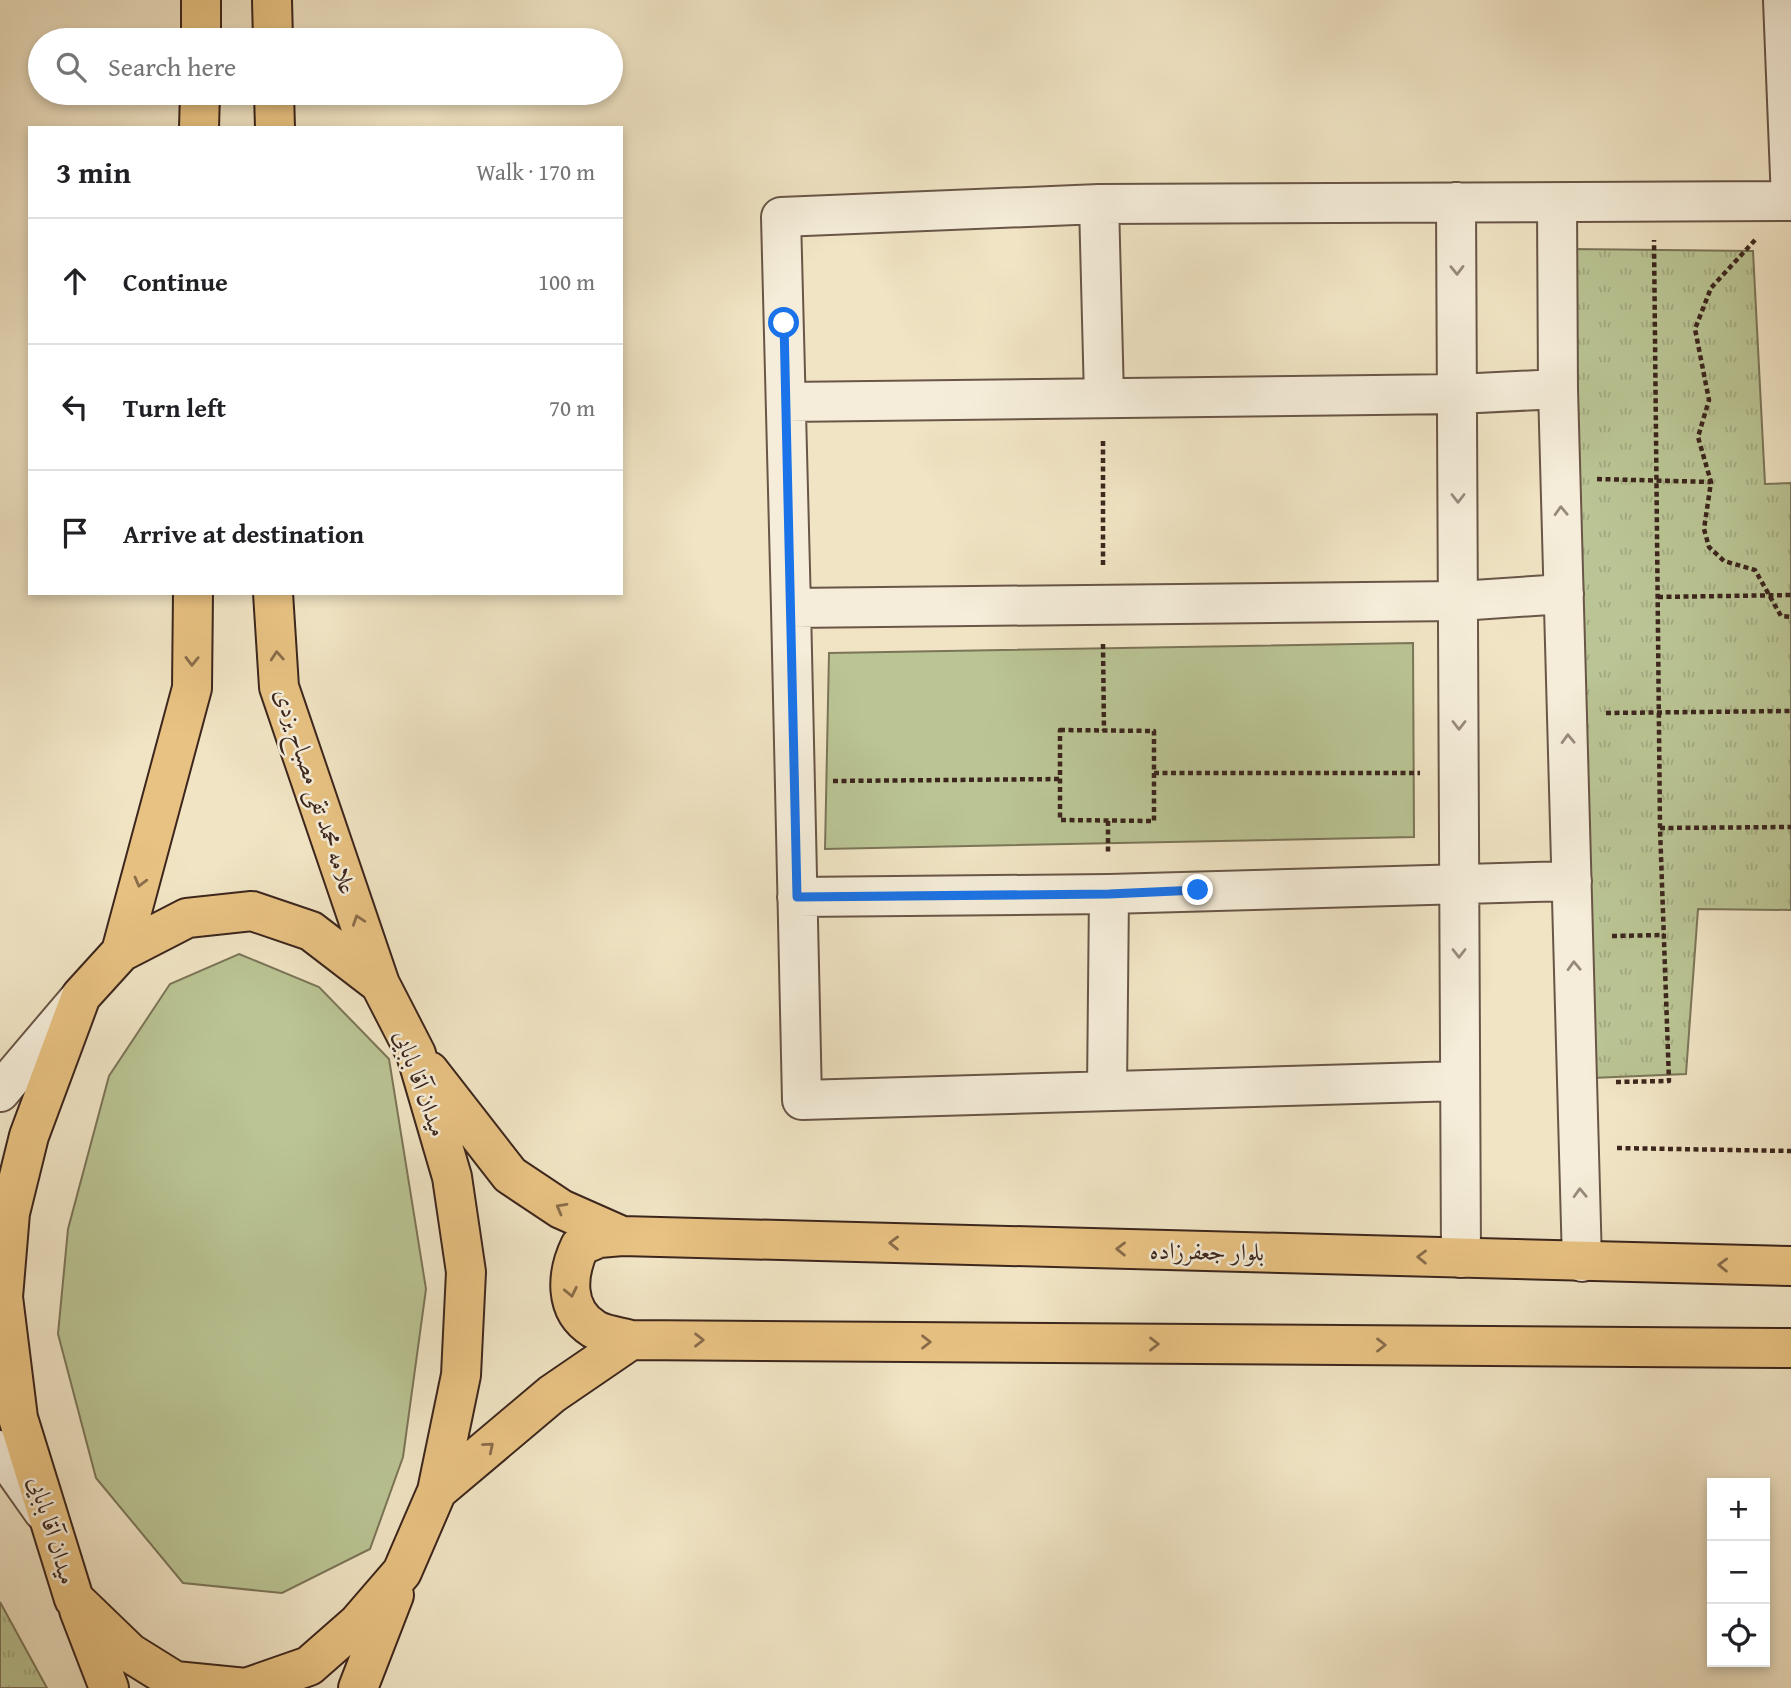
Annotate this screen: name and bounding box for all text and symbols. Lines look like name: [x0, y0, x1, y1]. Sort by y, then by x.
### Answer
search box: [28, 28, 623, 105]
text: Search here: [108, 47, 236, 86]
icon: search: [52, 48, 90, 86]
text: 3 min: [56, 150, 131, 194]
text: Walk · 170 m: [476, 155, 595, 188]
icon: ahead: [56, 262, 94, 300]
text: Continue: [123, 262, 228, 301]
text: 100 m: [538, 265, 595, 298]
one-way arrow: [1449, 266, 1465, 276]
route start: [768, 307, 799, 338]
icon: left: [56, 388, 94, 426]
text: Turn left: [123, 388, 226, 427]
text: 70 m: [549, 391, 595, 424]
one-way arrow: [1450, 493, 1466, 504]
one-way arrow: [1554, 505, 1569, 516]
icon: arrive: [56, 514, 94, 552]
text: Arrive at destination: [123, 514, 364, 553]
one-way arrow: [270, 650, 285, 661]
one-way arrow: [184, 657, 200, 667]
street label: علامه محمد تقی مصباح یزدی: [262, 683, 366, 900]
one-way arrow: [1451, 721, 1467, 731]
one-way arrow: [1560, 733, 1575, 744]
route end: [1182, 874, 1213, 905]
one-way arrow: [134, 876, 148, 888]
one-way arrow: [352, 914, 366, 926]
one-way arrow: [1451, 948, 1467, 959]
one-way arrow: [1566, 960, 1581, 971]
street label: میدان آقا بابایی: [385, 1025, 457, 1141]
one-way arrow: [1572, 1188, 1588, 1198]
one-way arrow: [555, 1203, 568, 1216]
street label: بلوار جعفرزاده: [1149, 1233, 1265, 1269]
one-way arrow: [888, 1236, 899, 1251]
one-way arrow: [1115, 1241, 1126, 1257]
one-way arrow: [1416, 1249, 1427, 1264]
one-way arrow: [1717, 1257, 1728, 1272]
one-way arrow: [563, 1286, 578, 1298]
one-way arrow: [694, 1332, 705, 1348]
one-way arrow: [922, 1334, 932, 1350]
one-way arrow: [1149, 1336, 1160, 1352]
one-way arrow: [1377, 1337, 1387, 1353]
one-way arrow: [481, 1443, 494, 1455]
street label: میدان آقا بابایی: [20, 1472, 86, 1588]
map controls: [1707, 1478, 1770, 1667]
button: +: [1707, 1478, 1770, 1541]
button: −: [1707, 1541, 1770, 1604]
button: locate: [1707, 1604, 1770, 1667]

